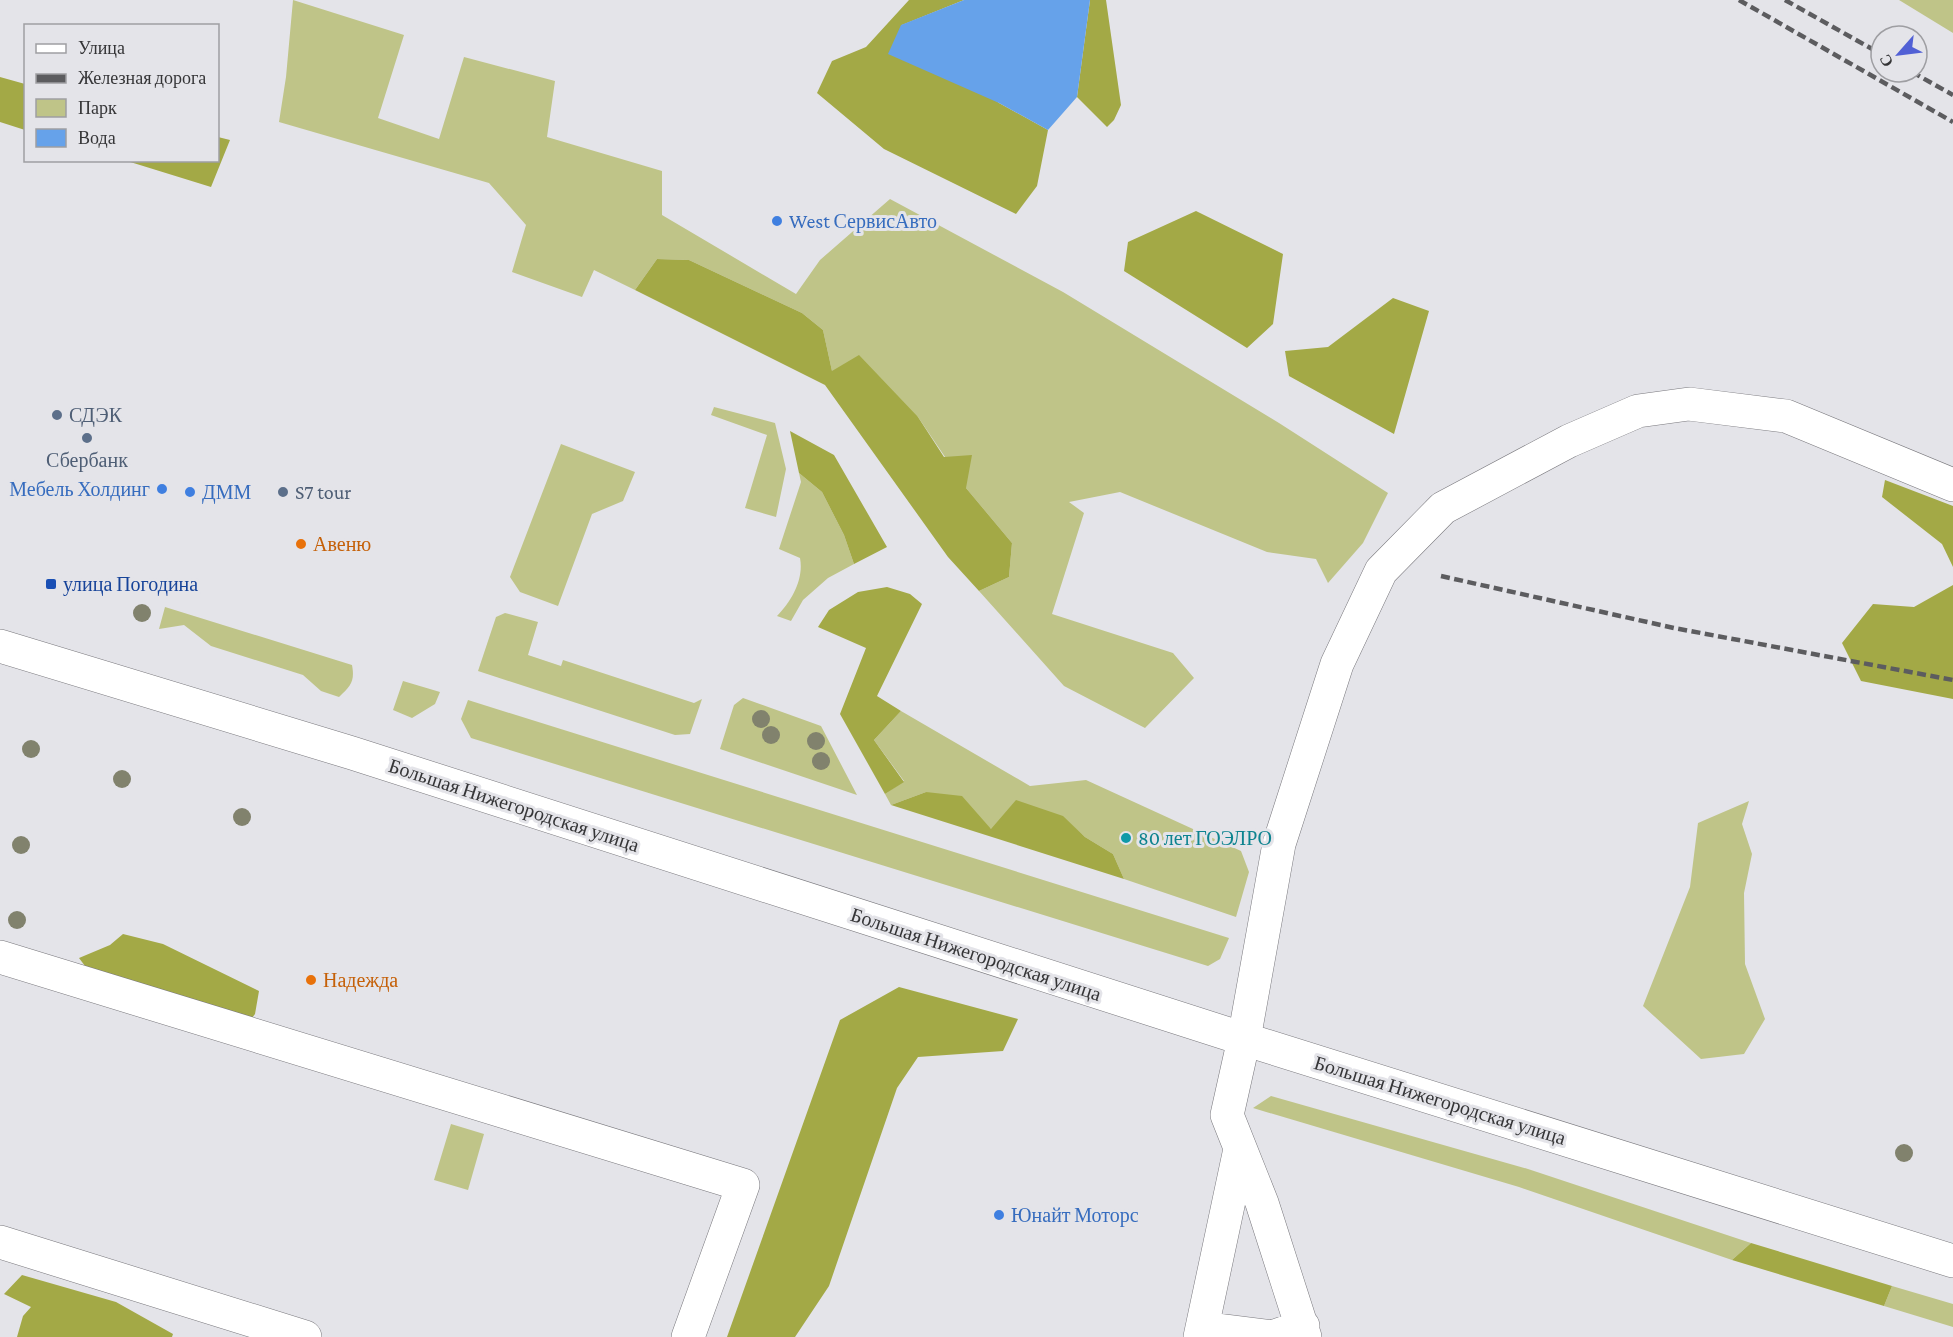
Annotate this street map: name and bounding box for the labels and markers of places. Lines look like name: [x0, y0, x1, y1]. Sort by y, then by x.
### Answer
place label: West СервисАвто: [789, 210, 937, 233]
marker: West СервисАвто: [770, 214, 784, 228]
place label: СДЭК: [69, 404, 123, 427]
marker: СДЭК: [50, 408, 64, 422]
marker: Сбербанк: [80, 431, 94, 445]
place label: Сбербанк: [46, 449, 128, 472]
place label: Мебель Холдинг: [9, 478, 150, 501]
place label: ДММ: [202, 481, 251, 504]
place label: S7 tour: [295, 481, 351, 503]
marker: Мебель Холдинг: [155, 482, 169, 496]
marker: ДММ: [183, 485, 197, 499]
marker: S7 tour: [276, 485, 290, 499]
place label: Авеню: [313, 533, 371, 555]
marker: Авеню: [294, 537, 308, 551]
place label: улица Погодина: [63, 573, 198, 596]
marker: улица Погодина: [44, 577, 58, 591]
place label: 80 лет ГОЭЛРО: [1138, 827, 1272, 849]
marker: 80 лет ГОЭЛРО: [1119, 831, 1133, 845]
place label: Надежда: [323, 969, 398, 992]
marker: Надежда: [304, 973, 318, 987]
place label: Юнайт Моторс: [1011, 1204, 1139, 1227]
marker: Юнайт Моторс: [992, 1208, 1006, 1222]

